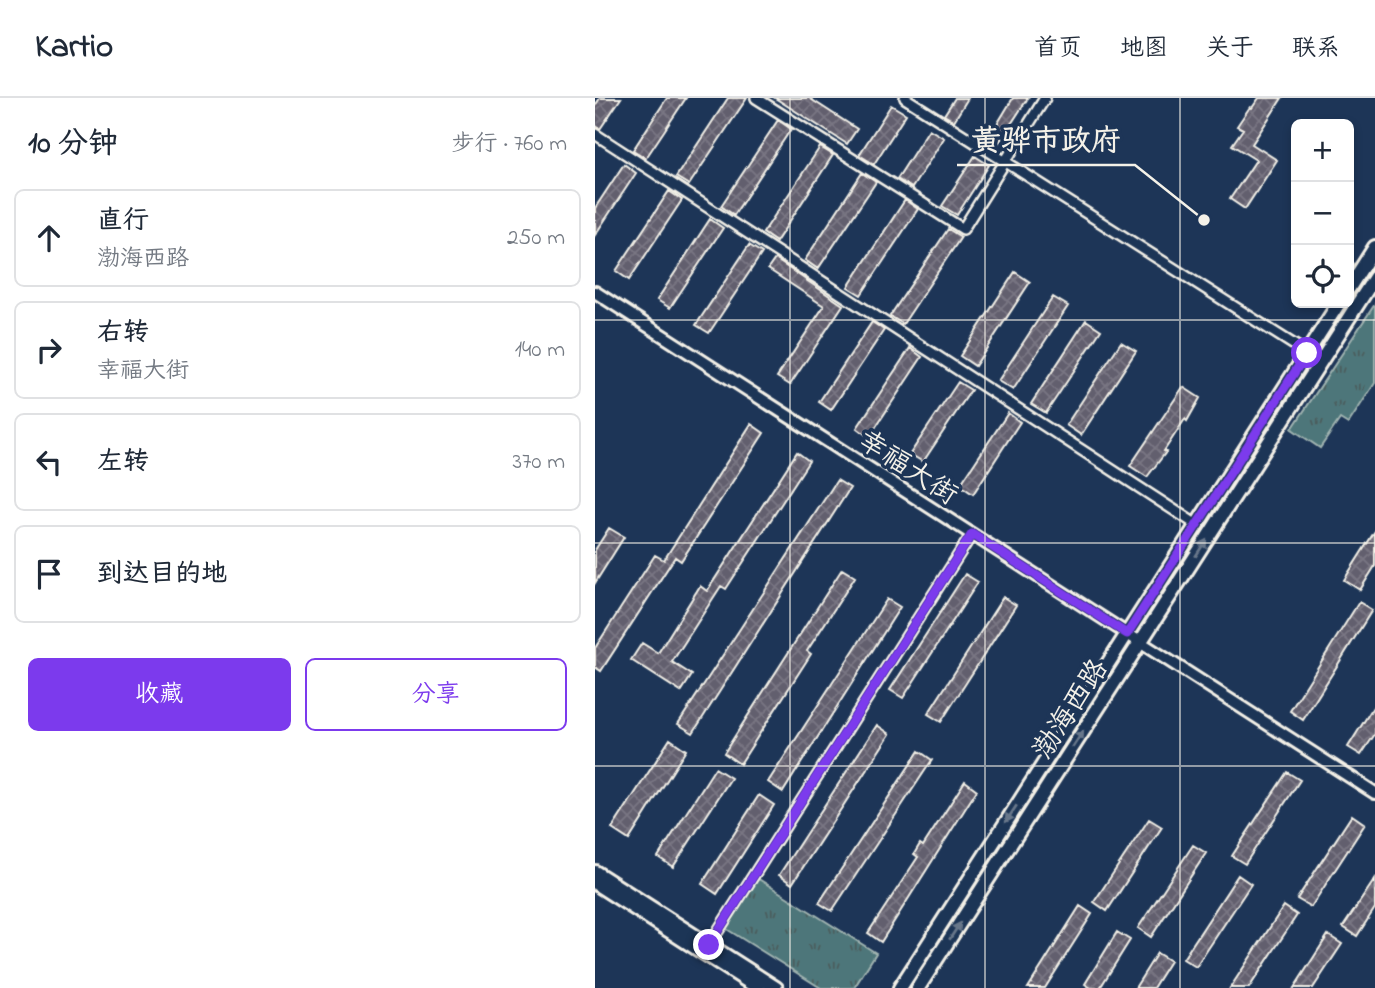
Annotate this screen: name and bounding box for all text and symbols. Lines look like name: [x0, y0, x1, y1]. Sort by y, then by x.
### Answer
text: Kartio: [35, 24, 113, 72]
text: 首页: [1034, 32, 1082, 67]
text: 地图: [1120, 32, 1168, 67]
text: 关于: [1206, 32, 1254, 67]
text: 联系: [1292, 32, 1340, 67]
callout: 黄骅市政府: [957, 114, 1135, 165]
map controls: [1291, 119, 1354, 308]
button: +: [1291, 119, 1354, 182]
text: 黄骅市政府: [971, 121, 1121, 165]
text: 10 分钟: [28, 123, 118, 167]
text: 步行 · 760 m: [451, 128, 567, 161]
button: −: [1291, 182, 1354, 245]
text: 直行: [97, 203, 149, 241]
icon: ahead: [30, 219, 68, 257]
text: 250 m: [507, 222, 565, 255]
text: 渤海西路: [97, 243, 189, 276]
button: locate: [1291, 245, 1354, 308]
text: 右转: [97, 315, 149, 353]
icon: right: [30, 331, 68, 369]
text: 140 m: [515, 334, 565, 367]
route start: [1291, 337, 1322, 368]
text: 幸福大街: [97, 355, 189, 388]
street label: 幸福大街: [849, 421, 965, 517]
icon: left: [30, 443, 68, 481]
text: 左转: [97, 444, 149, 482]
text: 370 m: [512, 446, 565, 479]
one-way arrow: [1194, 538, 1207, 557]
icon: arrive: [30, 555, 68, 593]
text: 到达目的地: [97, 556, 227, 594]
street label: 渤海西路: [1024, 652, 1120, 768]
button: 收藏: [28, 658, 291, 731]
button: 分享: [305, 658, 567, 731]
one-way arrow: [1072, 730, 1085, 749]
one-way arrow: [1005, 804, 1018, 824]
one-way arrow: [949, 921, 962, 940]
route end: [693, 929, 724, 960]

